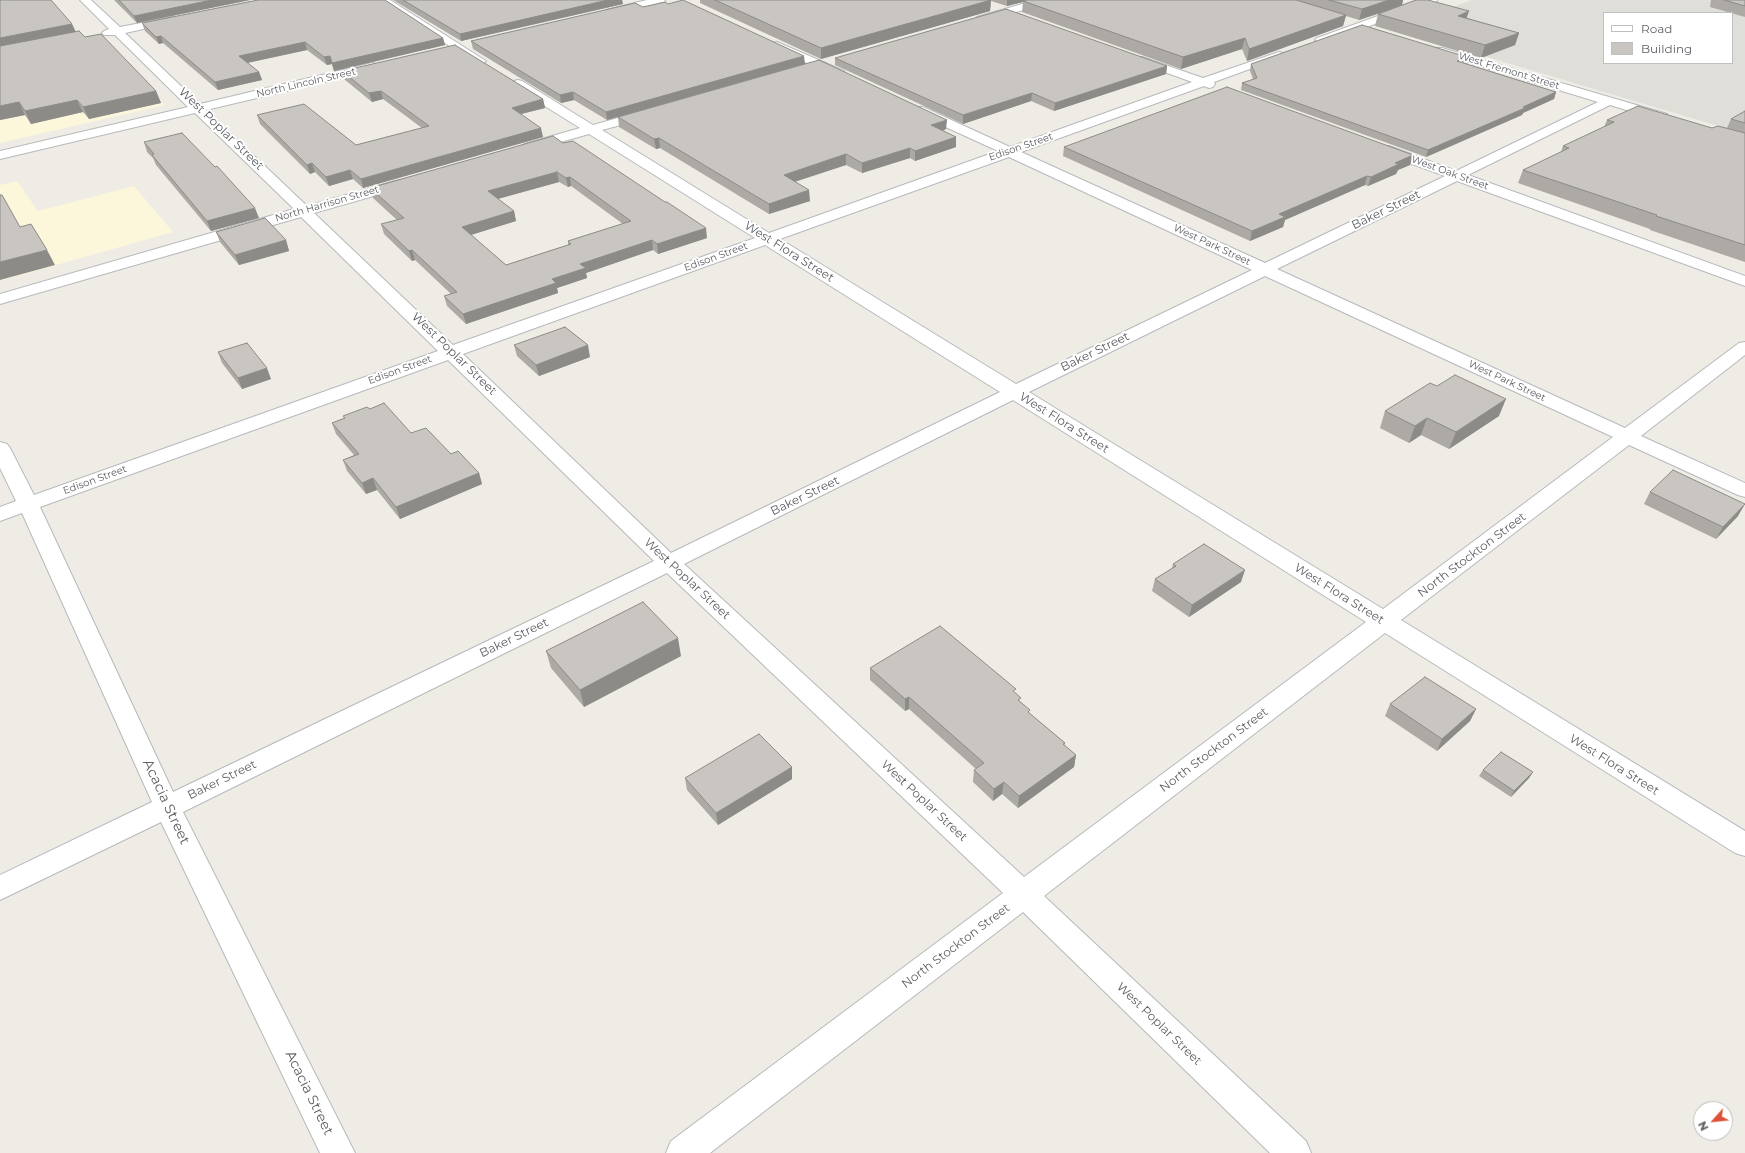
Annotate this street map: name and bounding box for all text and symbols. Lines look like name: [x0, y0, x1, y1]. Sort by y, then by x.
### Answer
legend: [1603, 12, 1733, 64]
text: Road: [1641, 21, 1672, 36]
text: Building: [1641, 41, 1692, 56]
street label: West Fremont Street: [1457, 50, 1561, 92]
street label: North Lincoln Street: [255, 66, 357, 100]
street label: West Poplar Street: [176, 85, 266, 173]
street label: Edison Street: [987, 130, 1055, 164]
street label: West Oak Street: [1410, 153, 1490, 193]
street label: North Harrison Street: [274, 183, 380, 225]
street label: Baker Street: [1349, 187, 1423, 233]
street label: West Flora Street: [742, 219, 836, 285]
street label: West Park Street: [1171, 222, 1253, 268]
street label: Edison Street: [683, 240, 749, 274]
street label: West Poplar Street: [409, 310, 499, 398]
street label: Baker Street: [1058, 329, 1132, 375]
street label: Edison Street: [367, 353, 433, 387]
street label: West Park Street: [1466, 358, 1548, 404]
street label: West Flora Street: [1017, 390, 1111, 456]
street label: Edison Street: [62, 463, 128, 497]
street label: Baker Street: [768, 473, 842, 519]
street label: North Stockton Street: [1415, 510, 1529, 600]
street label: West Poplar Street: [641, 535, 733, 623]
street label: West Flora Street: [1292, 561, 1386, 627]
street label: Baker Street: [477, 615, 551, 661]
street label: North Stockton Street: [1157, 705, 1271, 795]
street label: West Flora Street: [1567, 732, 1661, 798]
street label: Acacia Street: [139, 757, 193, 847]
street label: Baker Street: [185, 757, 259, 803]
street label: West Poplar Street: [878, 757, 970, 845]
street label: North Stockton Street: [899, 901, 1013, 991]
street label: West Poplar Street: [1114, 980, 1204, 1068]
street label: Acacia Street: [281, 1048, 337, 1138]
north arrow: [1693, 1101, 1733, 1141]
text: N: [1695, 1119, 1711, 1133]

